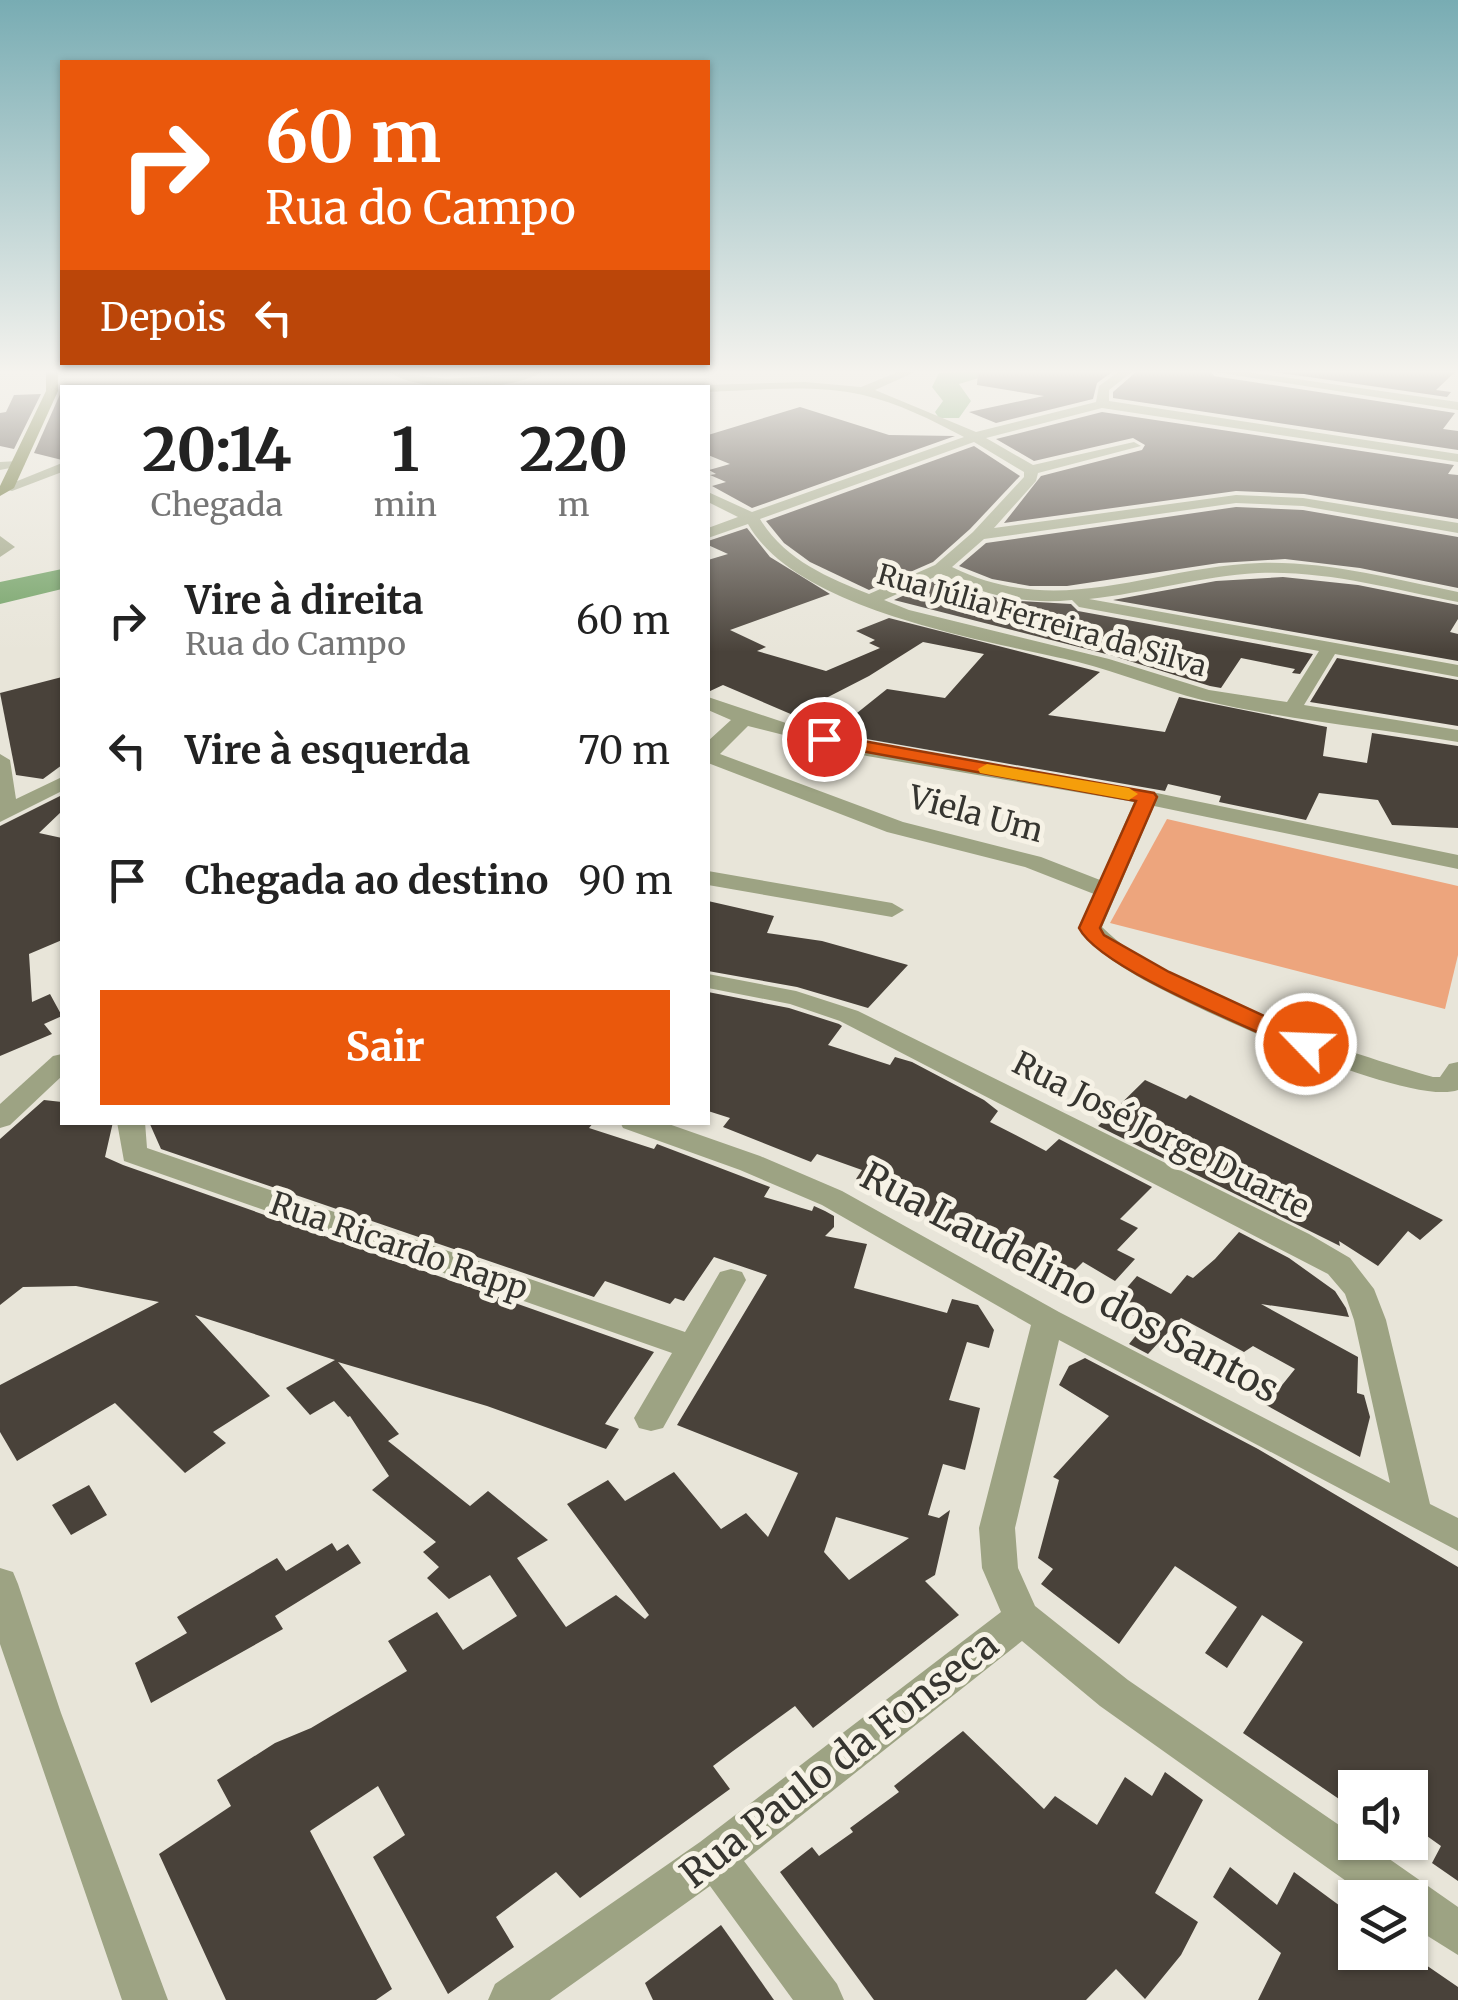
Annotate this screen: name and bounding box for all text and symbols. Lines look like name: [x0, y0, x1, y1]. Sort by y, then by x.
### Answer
text: 60 m: [265, 93, 441, 181]
icon: right: [100, 100, 230, 230]
text: Rua do Campo: [265, 180, 576, 236]
icon: left: [246, 290, 301, 345]
text: Depois: [100, 294, 226, 341]
text: 20:14: [142, 412, 292, 487]
text: 1: [392, 412, 419, 487]
text: 220: [519, 412, 628, 487]
text: Chegada: [151, 485, 283, 525]
text: min: [374, 485, 437, 525]
text: m: [558, 485, 589, 525]
street label: Rua Júlia Ferreira da Silva: [873, 556, 1211, 684]
text: Vire à direita: [185, 577, 423, 624]
icon: right: [100, 593, 155, 648]
text: 60 m: [576, 597, 670, 644]
text: Rua do Campo: [185, 624, 406, 664]
pin: [782, 697, 867, 782]
icon: arrive: [797, 712, 852, 767]
icon: left: [100, 723, 155, 778]
text: Vire à esquerda: [185, 727, 470, 774]
text: 70 m: [578, 727, 670, 774]
street label: Viela Um: [903, 777, 1048, 851]
icon: arrive: [100, 853, 155, 908]
text: Chegada ao destino: [185, 857, 548, 904]
text: 90 m: [578, 857, 673, 904]
button: Sair: [100, 990, 670, 1105]
position arrow: [1254, 992, 1358, 1096]
street label: Rua José Jorge Duarte: [1006, 1043, 1316, 1227]
street label: Rua Laudelino dos Santos: [853, 1152, 1287, 1412]
street label: Rua Ricardo Rapp: [265, 1183, 533, 1309]
street label: Rua Paulo da Fonseca: [671, 1620, 1007, 1898]
map controls: [1338, 1770, 1428, 1970]
button: sound: [1338, 1770, 1428, 1860]
button: layers: [1338, 1880, 1428, 1970]

